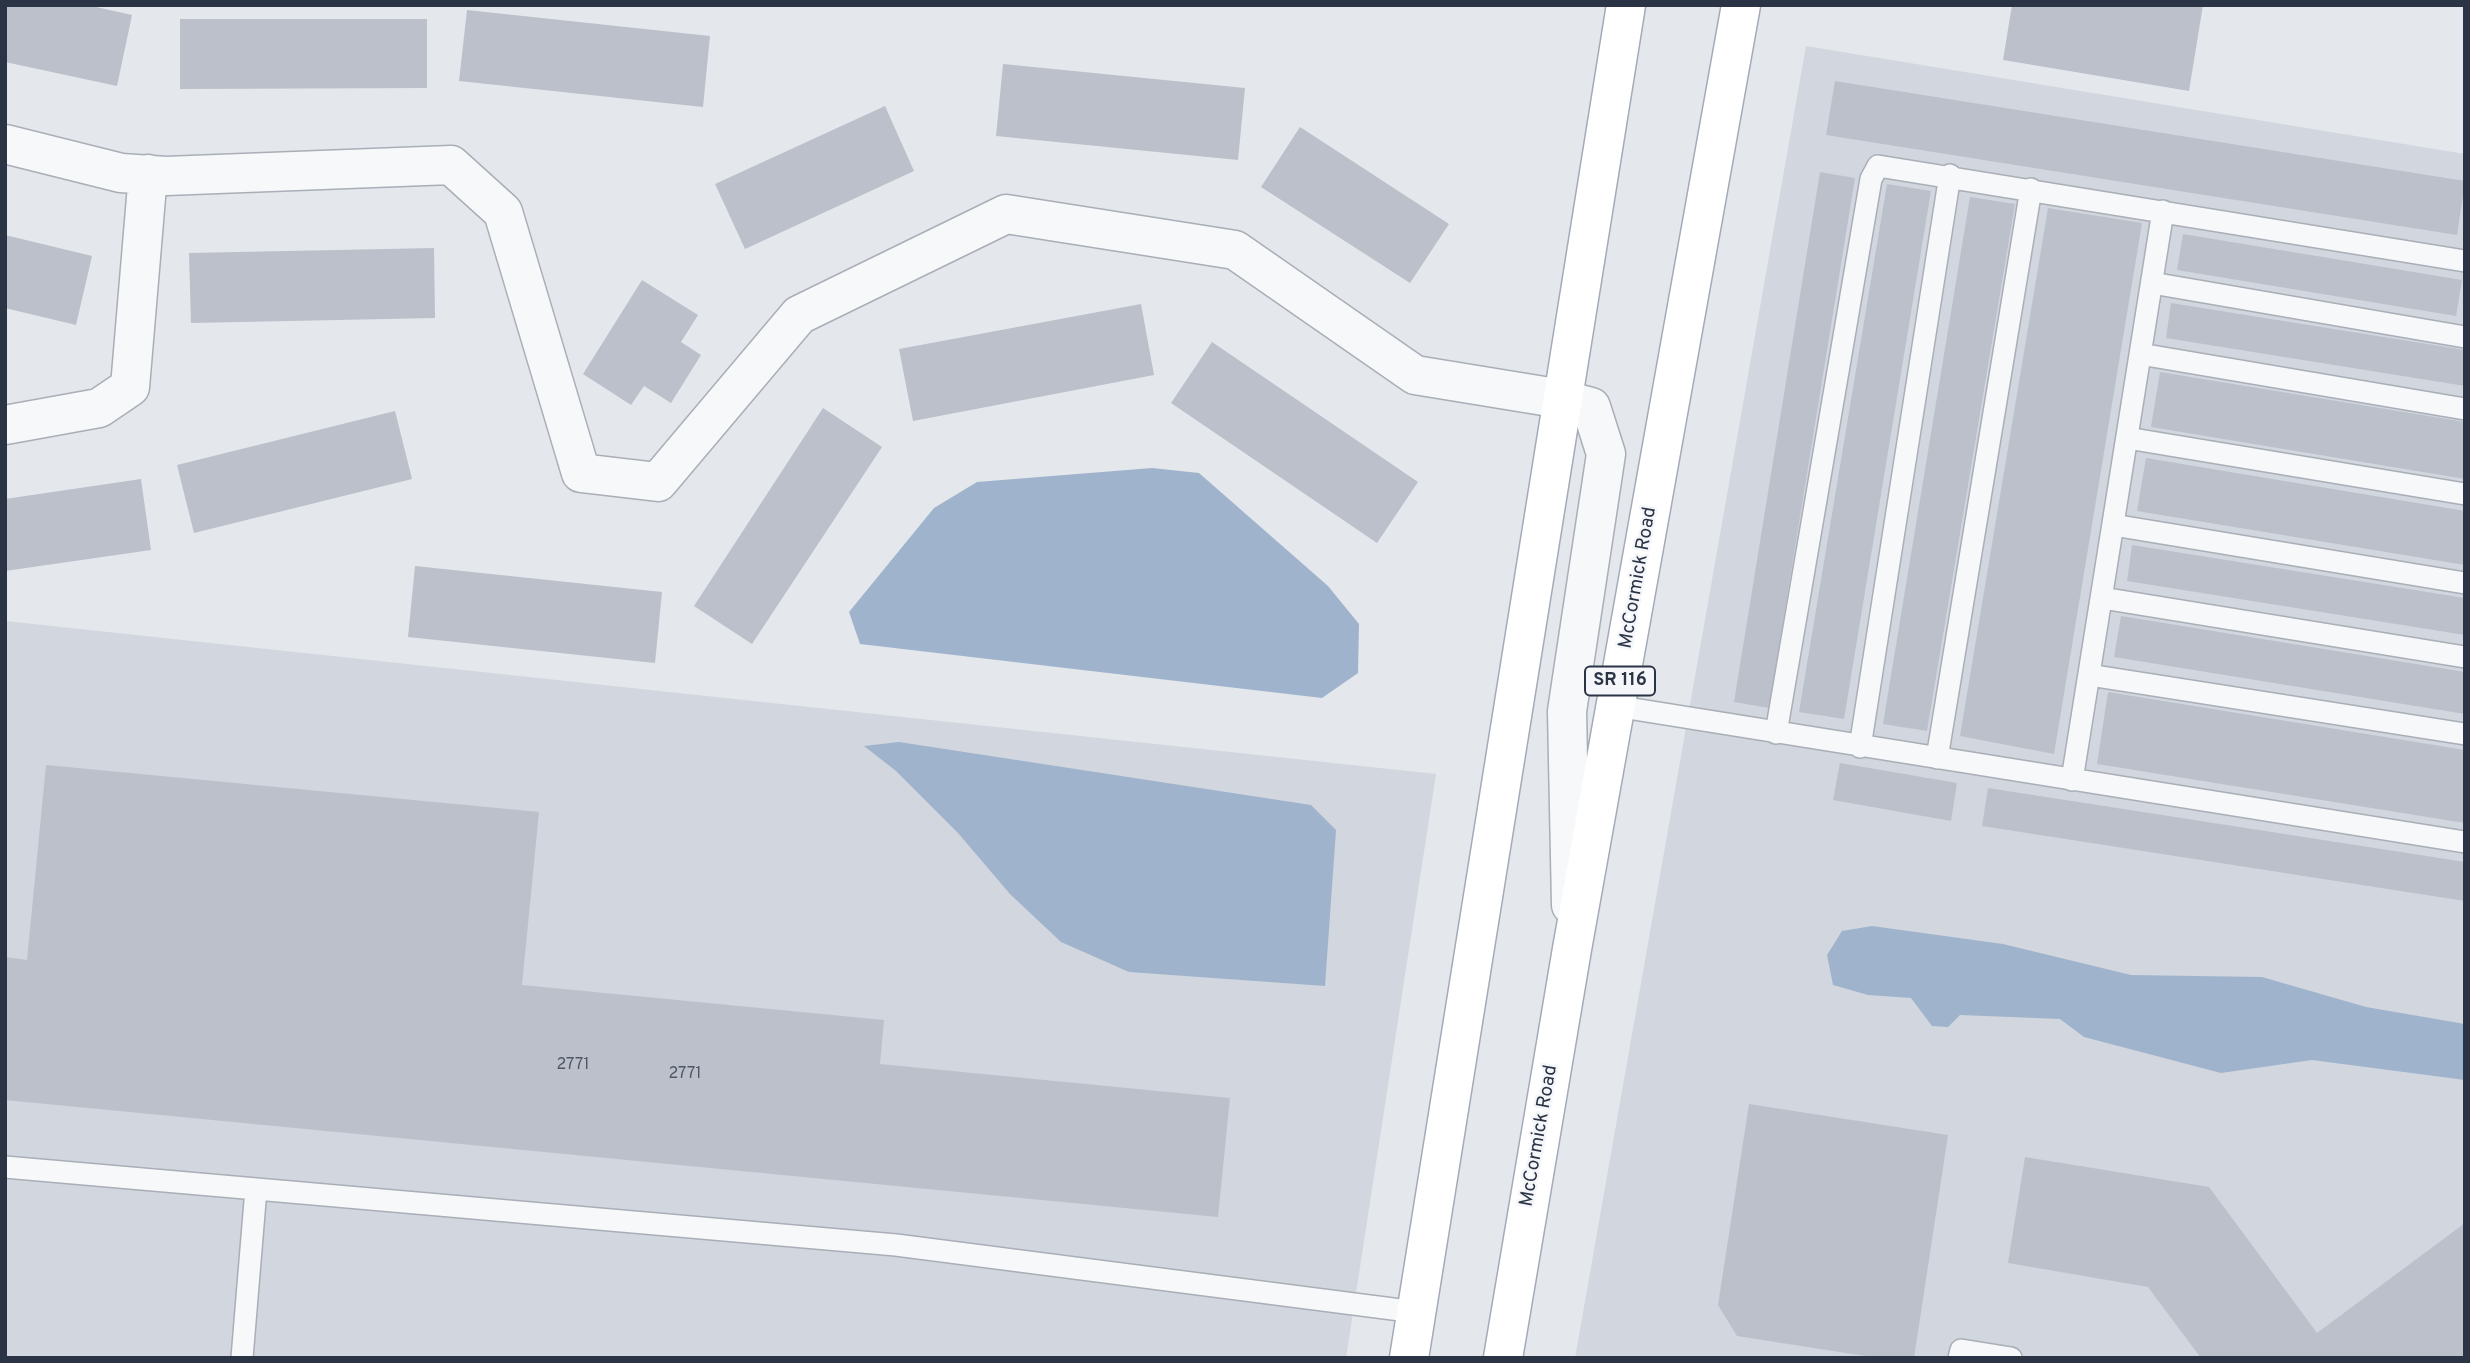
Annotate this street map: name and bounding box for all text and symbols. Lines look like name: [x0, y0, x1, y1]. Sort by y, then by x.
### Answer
street label: McCormick Road: [1615, 505, 1663, 651]
road number: SR 116: [1585, 666, 1655, 696]
house number: 2771: [556, 1056, 590, 1076]
street label: McCormick Road: [1516, 1063, 1564, 1209]
house number: 2771: [668, 1065, 702, 1085]

